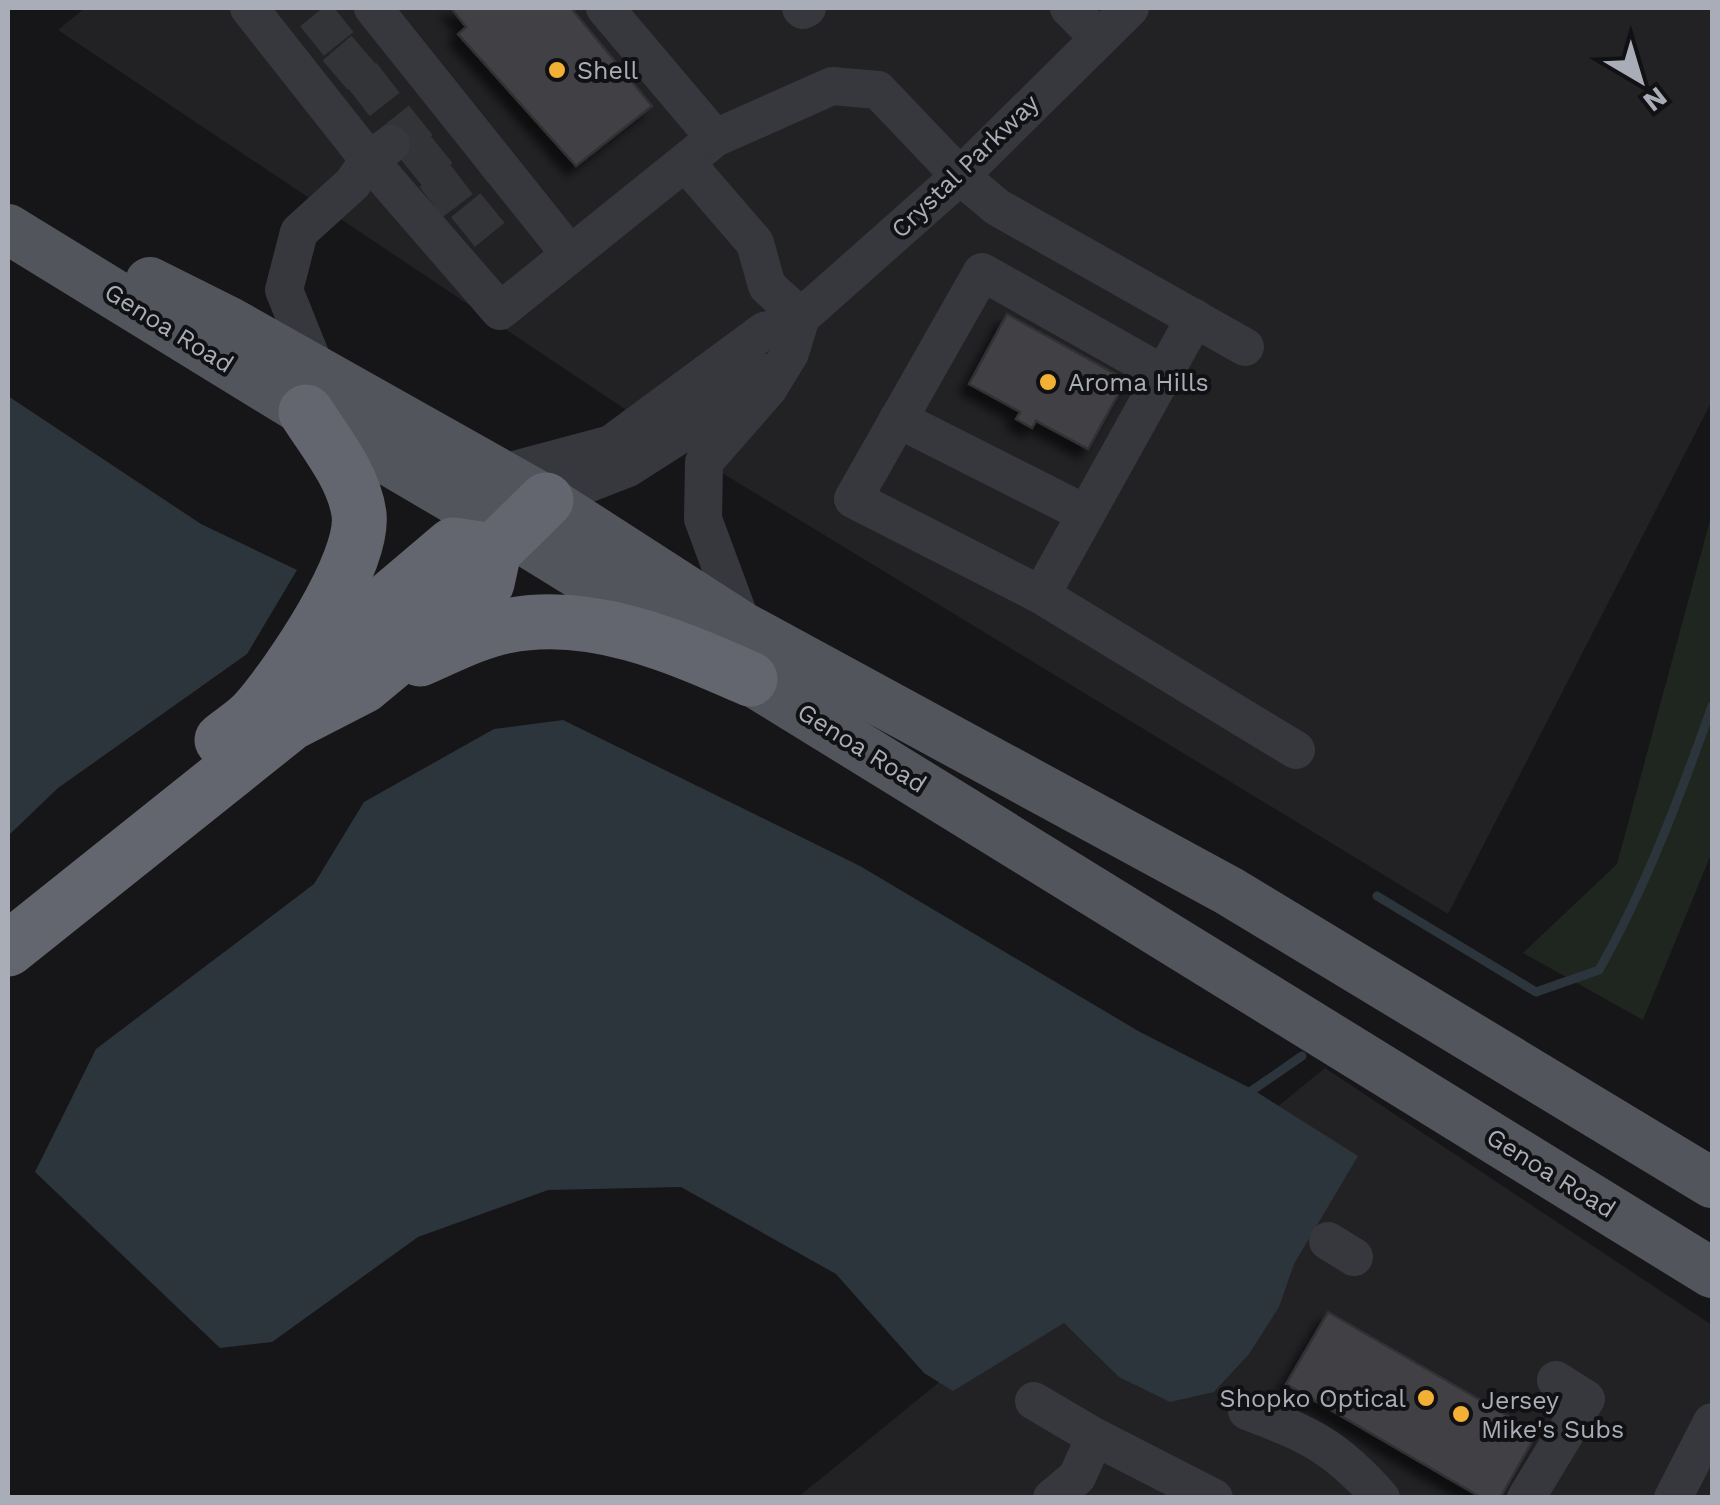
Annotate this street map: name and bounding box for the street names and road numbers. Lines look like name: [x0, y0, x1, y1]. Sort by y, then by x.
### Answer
street label: Crystal Parkway: [885, 88, 1045, 244]
street label: Genoa Road: [99, 277, 239, 379]
street label: Genoa Road: [792, 697, 932, 799]
street label: Genoa Road: [1481, 1122, 1621, 1224]

